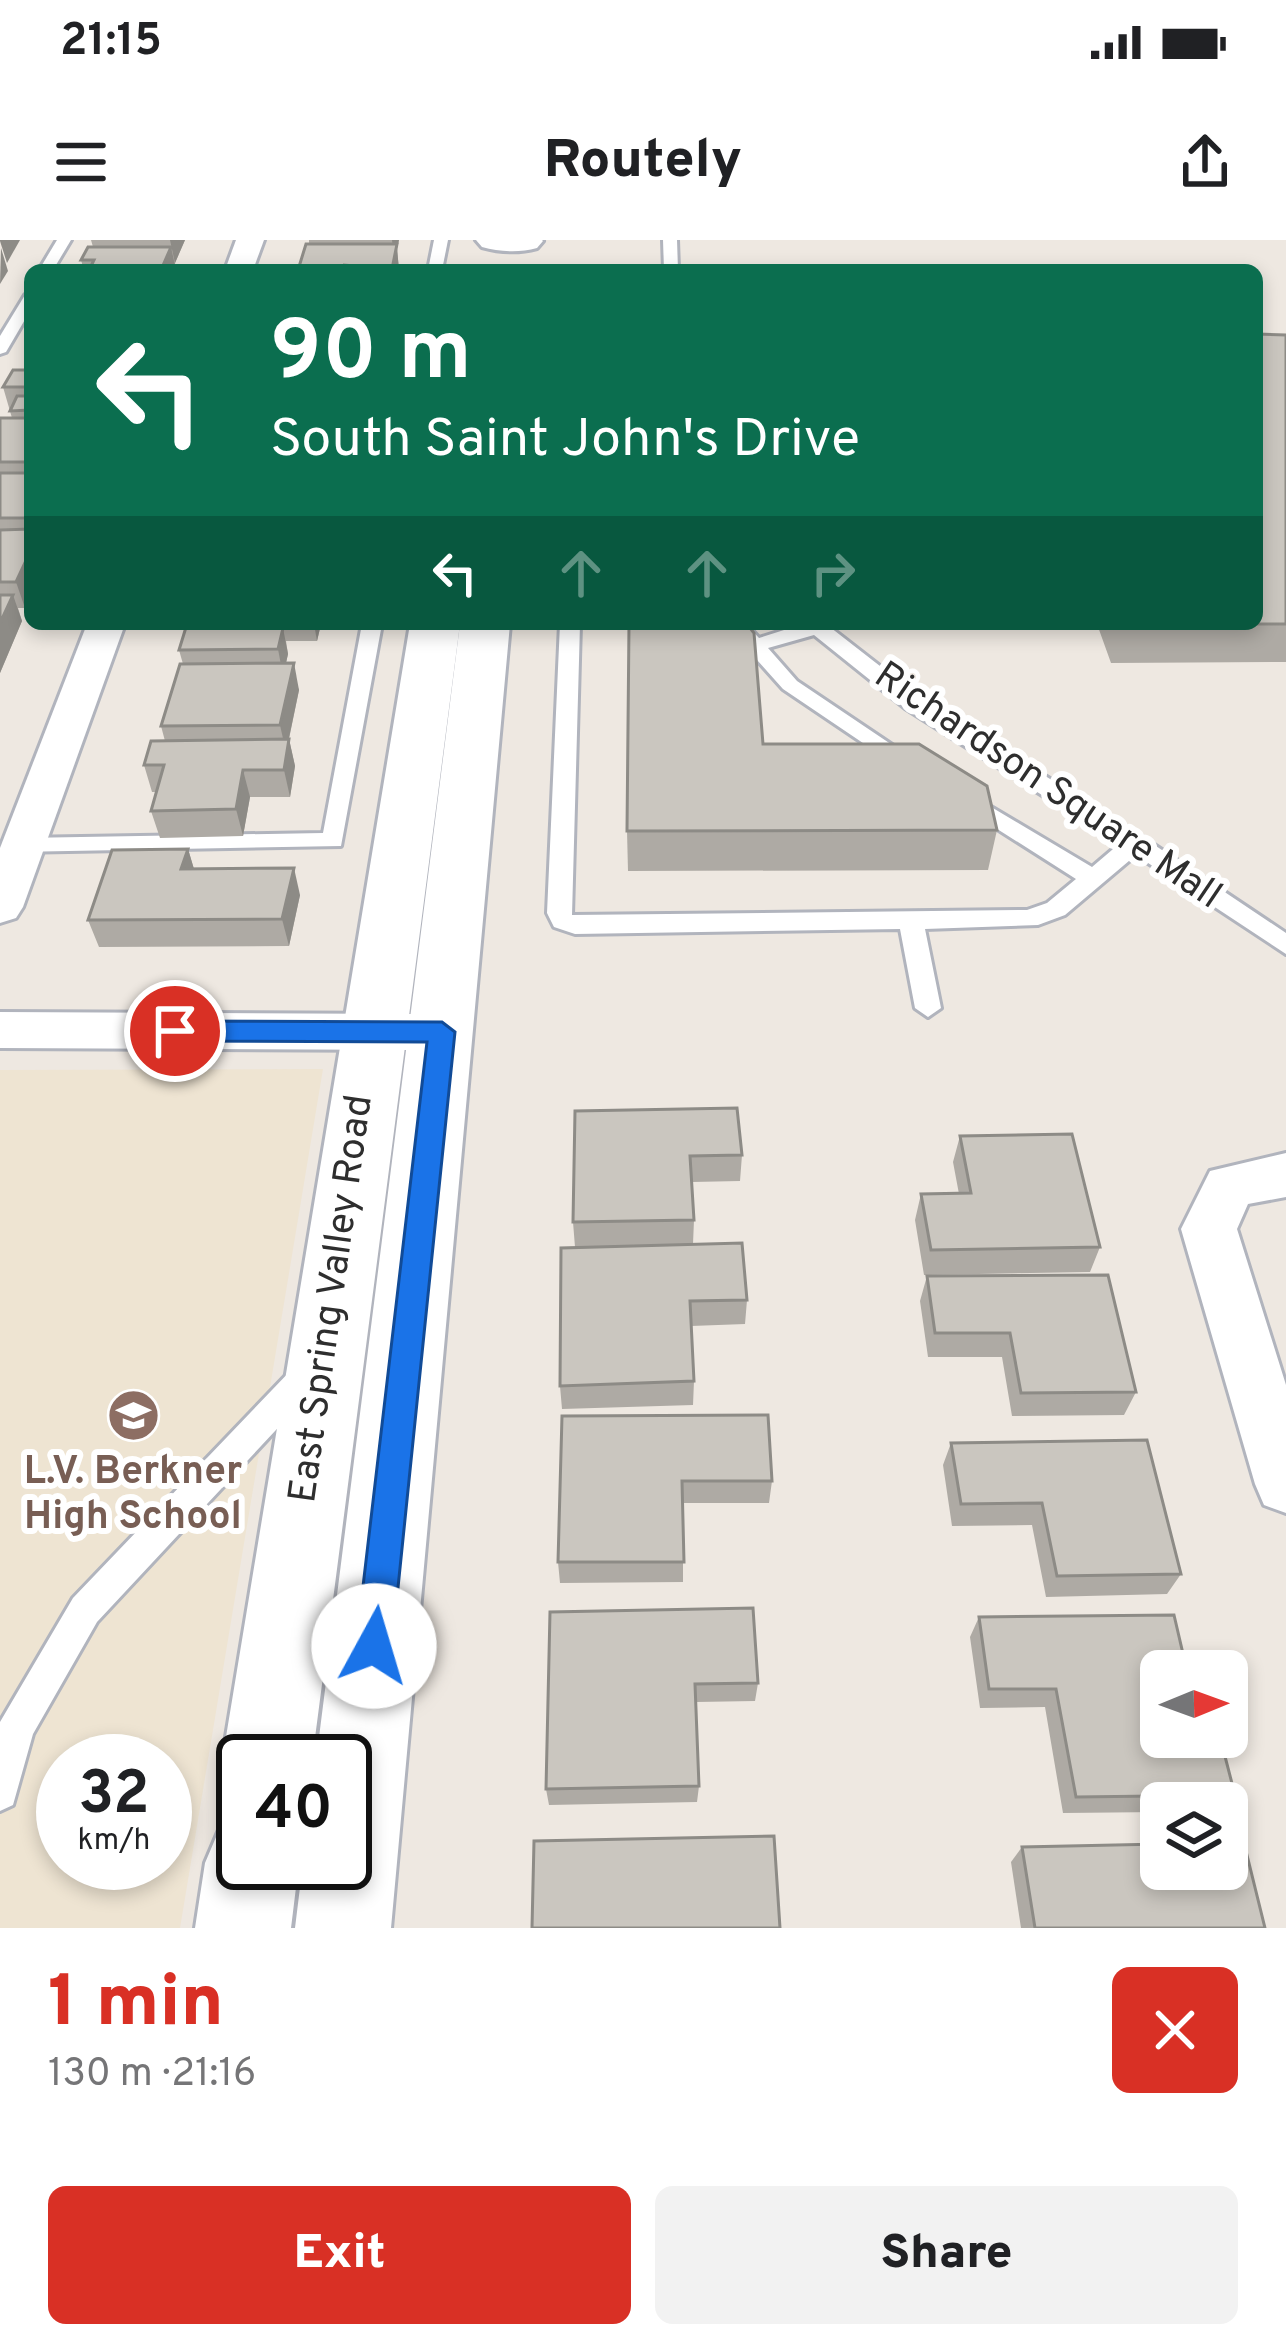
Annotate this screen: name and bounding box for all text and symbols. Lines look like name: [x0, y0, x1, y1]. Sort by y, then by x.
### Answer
text: 21:15: [60, 14, 162, 71]
text: Routely: [544, 128, 742, 197]
icon: menu: [48, 129, 114, 195]
icon: share: [1172, 129, 1238, 195]
text: 90 m: [270, 303, 472, 409]
icon: left: [72, 312, 228, 468]
text: South Saint John's Drive: [270, 407, 860, 476]
icon: left: [422, 540, 488, 606]
icon: ahead: [548, 540, 614, 606]
icon: ahead: [674, 540, 740, 606]
icon: right: [800, 540, 866, 606]
street label: Richardson Square Mall: [864, 652, 1230, 922]
pin: [124, 980, 226, 1082]
icon: arrive: [142, 998, 208, 1064]
street label: East Spring Valley Road: [280, 1092, 386, 1506]
school or university icon: L.V. Berkner High School: [105, 1388, 161, 1444]
place label: L.V. Berkner High School: [24, 1449, 242, 1543]
position arrow: [311, 1583, 437, 1709]
north arrow: [1140, 1650, 1248, 1758]
map controls: [1140, 1650, 1248, 1890]
speed limit sign: 40: [216, 1734, 372, 1890]
text: 32: [78, 1759, 150, 1835]
button: layers: [1140, 1782, 1248, 1890]
text: km/h: [78, 1823, 150, 1860]
text: 1 min: [48, 1960, 224, 2052]
button: close: [1112, 1967, 1238, 2093]
text: 130 m · 21:16: [48, 2051, 256, 2100]
button: Exit: [48, 2186, 631, 2324]
button: Share: [655, 2186, 1238, 2324]

